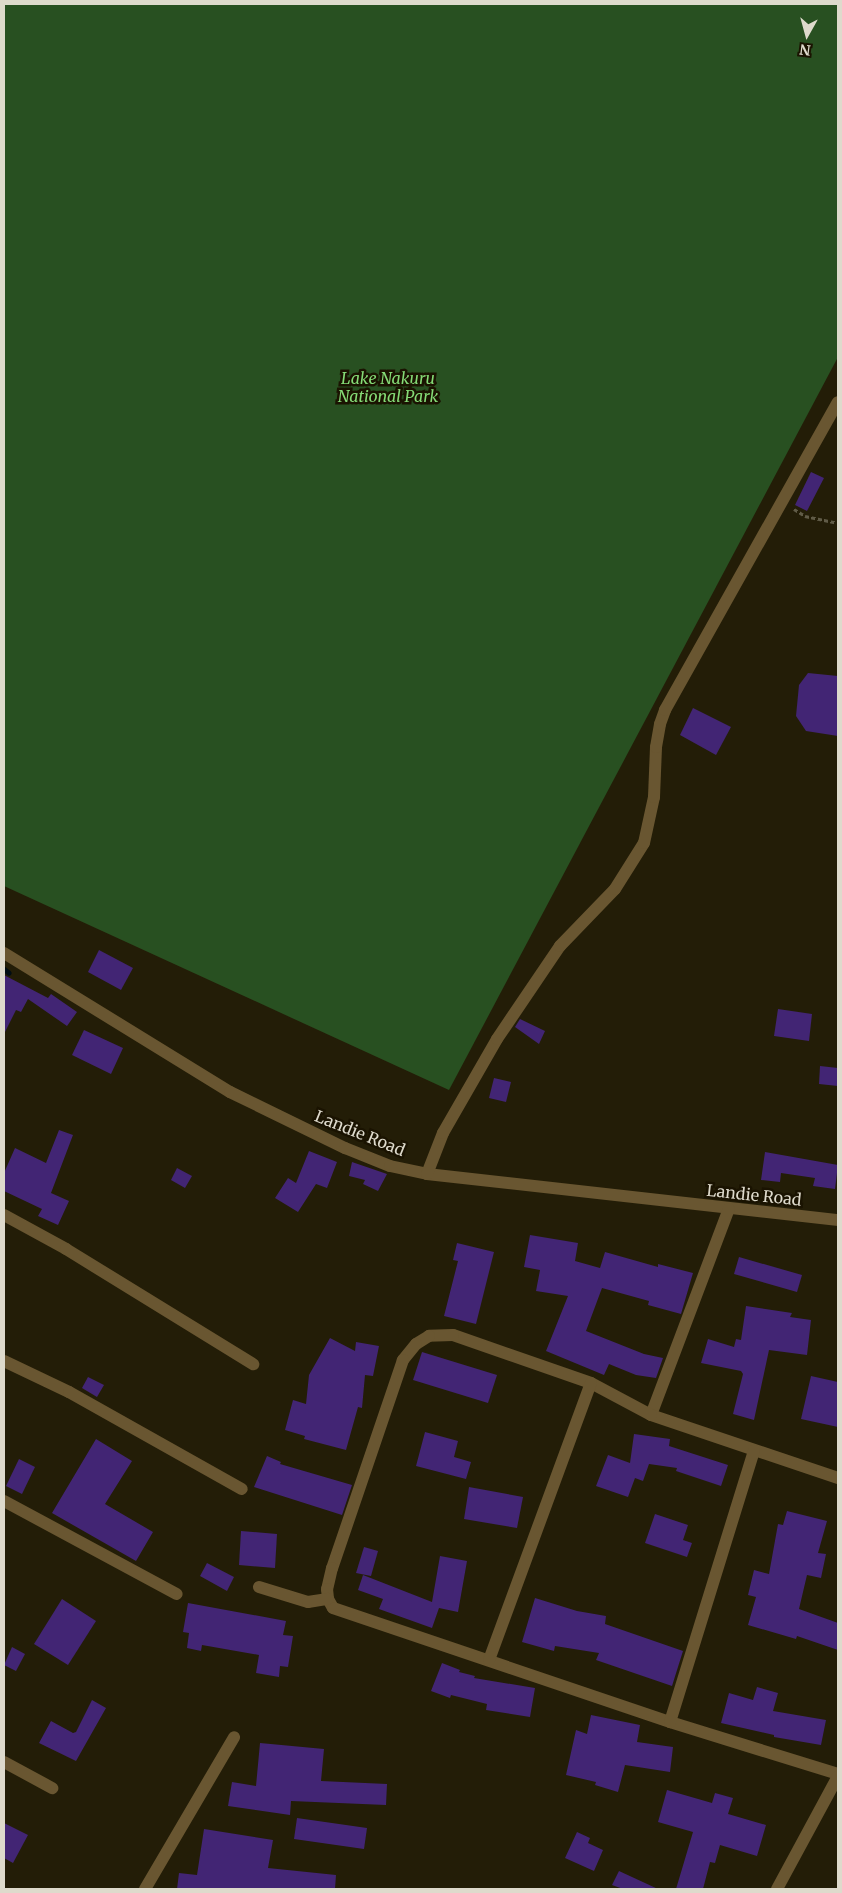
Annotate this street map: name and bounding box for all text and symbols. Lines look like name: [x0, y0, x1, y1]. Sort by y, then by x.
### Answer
north arrow: [782, 10, 832, 60]
text: N: [799, 40, 812, 59]
park label: Lake Nakuru National Park: [338, 368, 438, 406]
street label: Landie Road: [312, 1106, 408, 1160]
street label: Landie Road: [706, 1180, 802, 1210]

